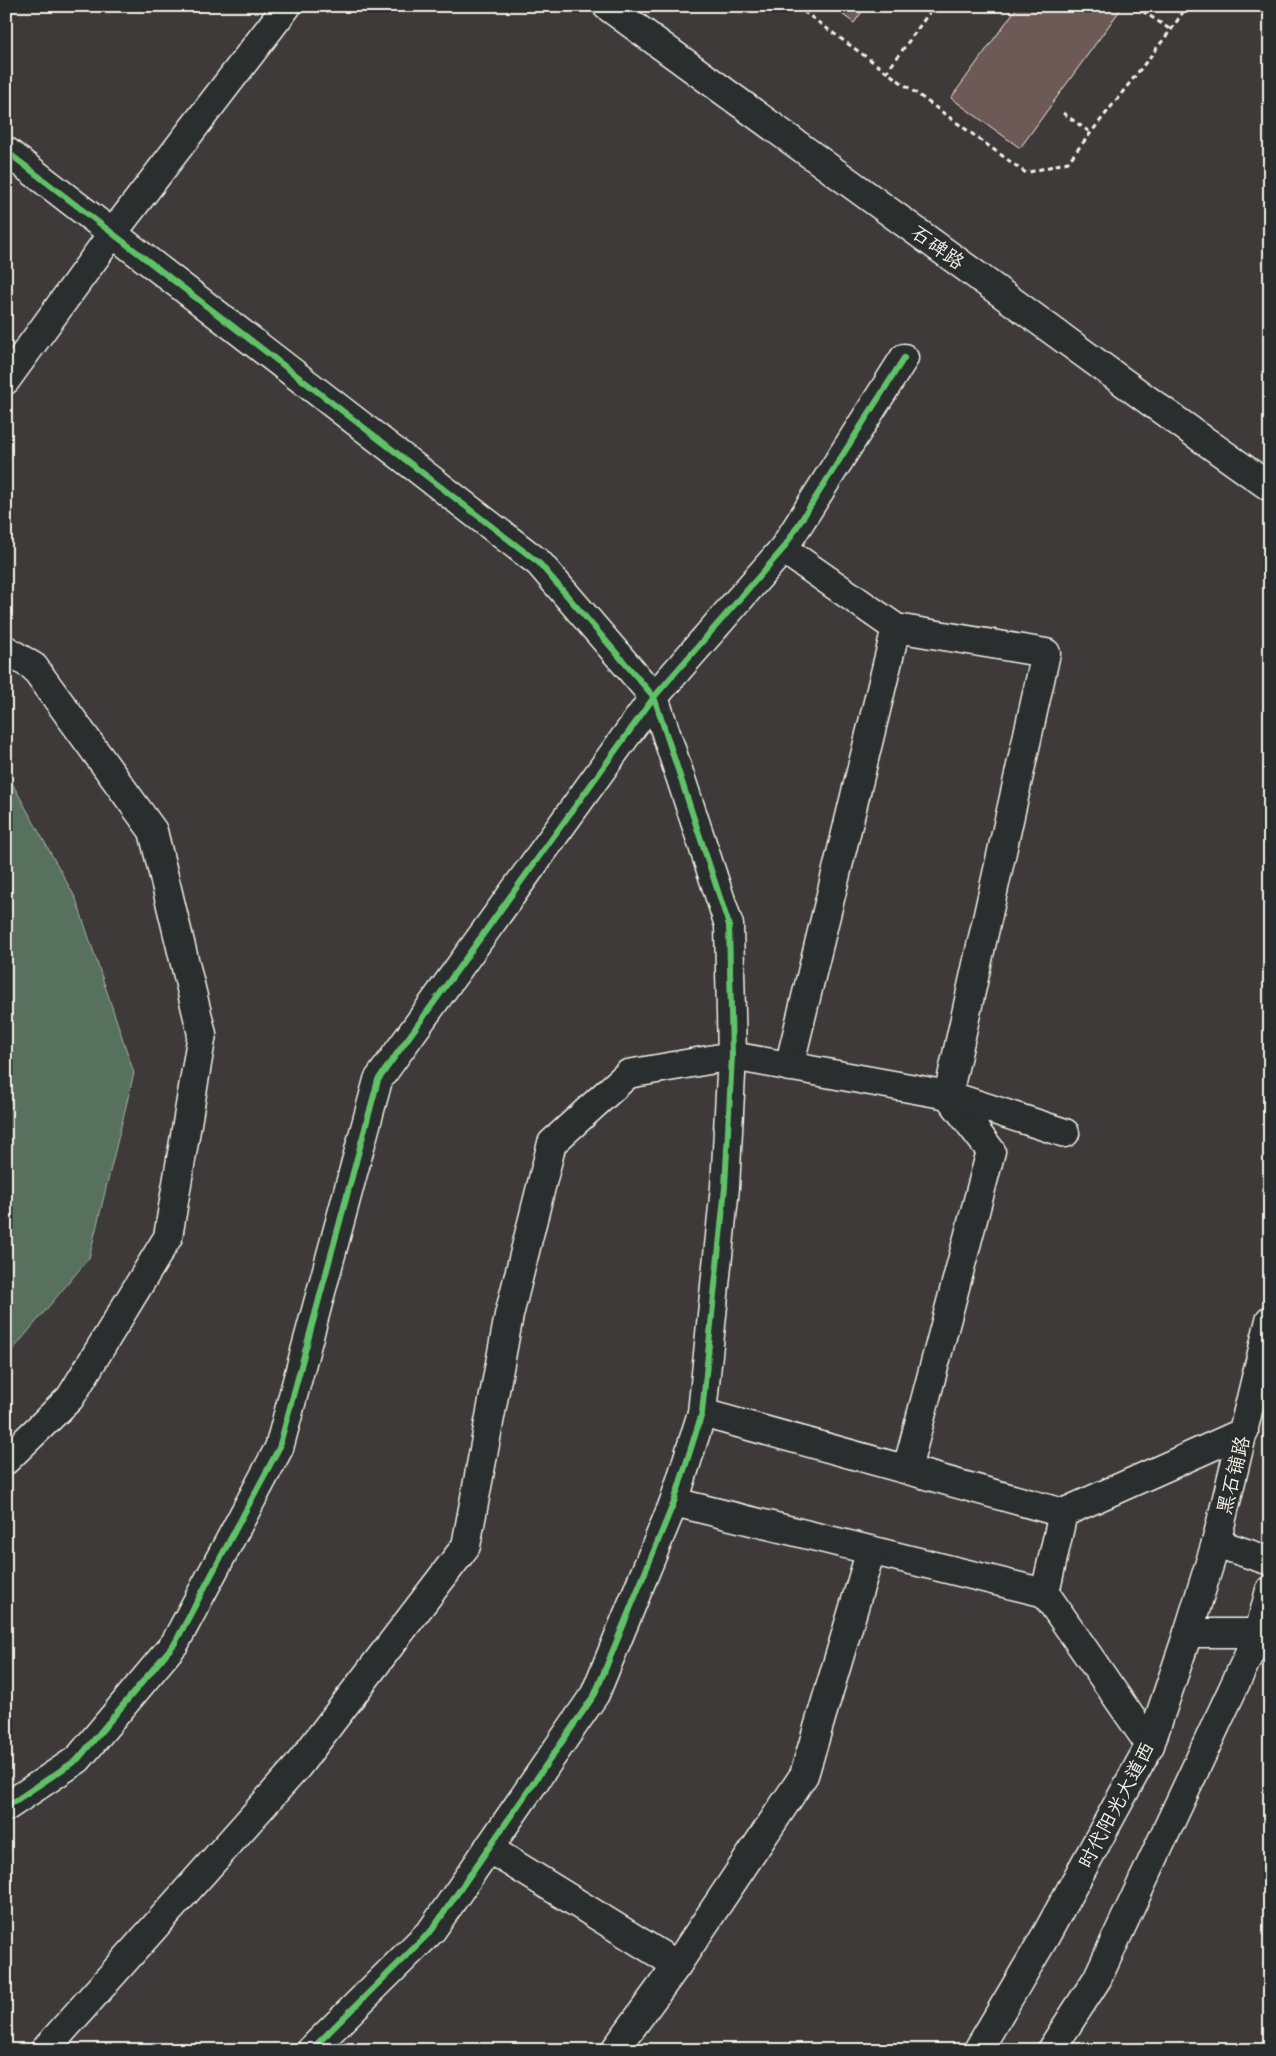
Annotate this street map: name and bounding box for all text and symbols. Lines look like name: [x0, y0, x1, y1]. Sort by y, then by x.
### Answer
street label: 石碑路: [906, 220, 970, 276]
street label: 黑石铺路: [1212, 1432, 1256, 1517]
street label: 时代阳光大道西: [1073, 1738, 1160, 1873]

